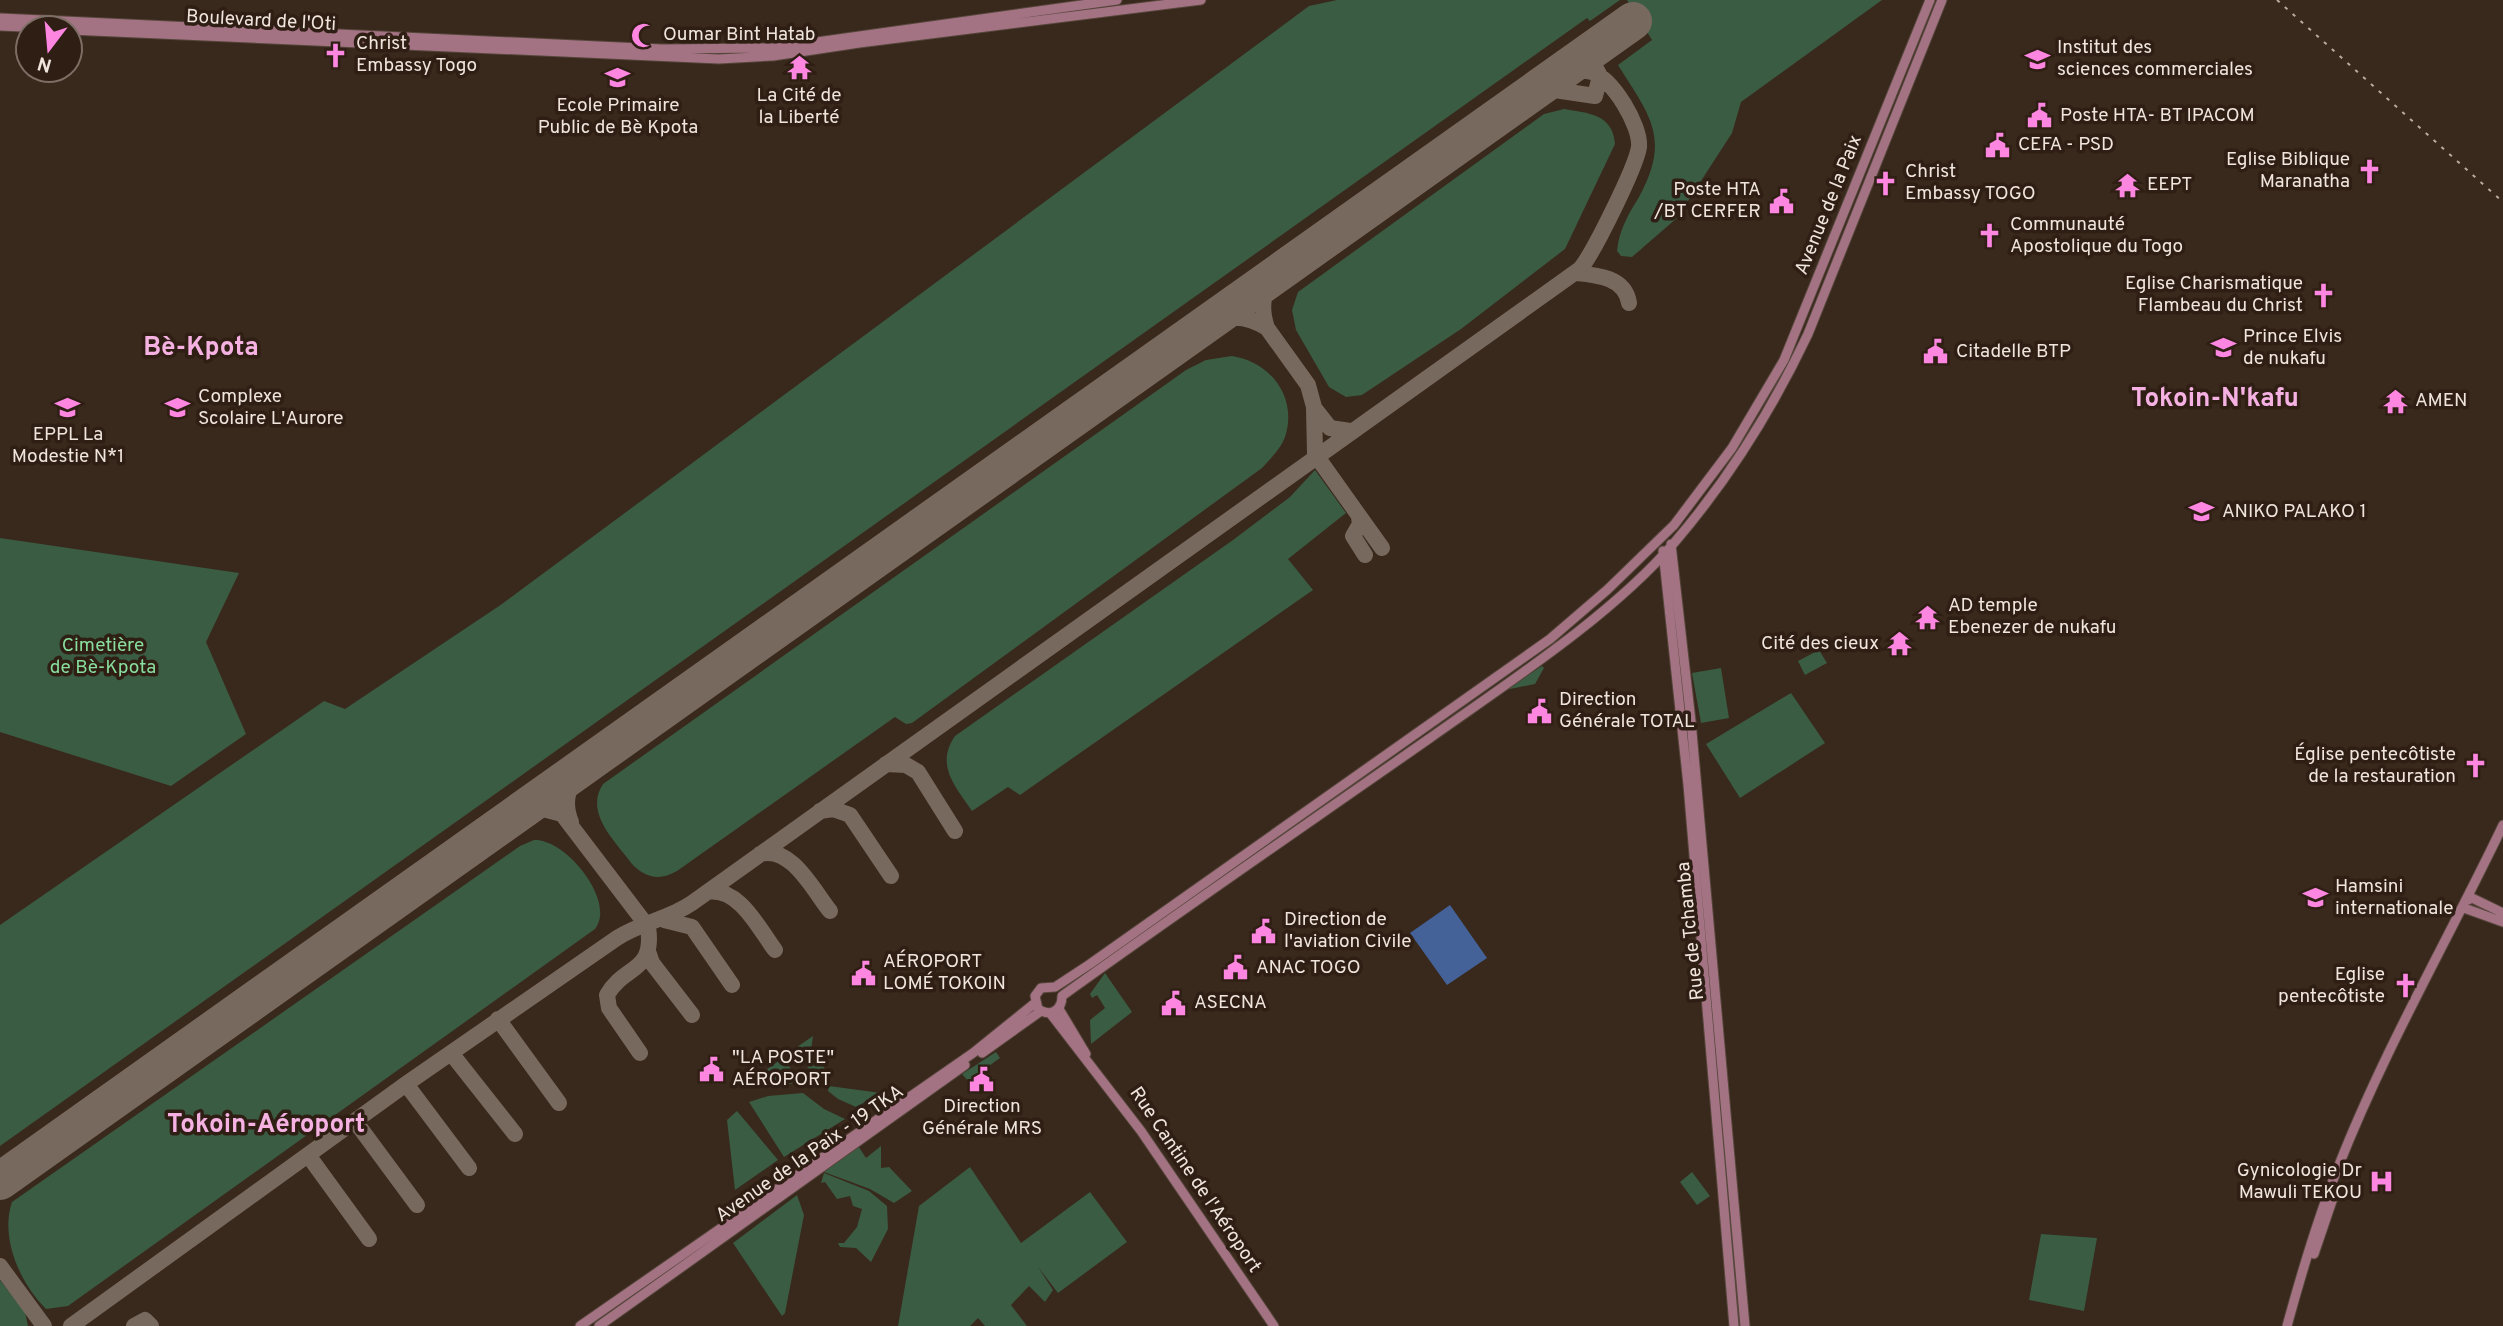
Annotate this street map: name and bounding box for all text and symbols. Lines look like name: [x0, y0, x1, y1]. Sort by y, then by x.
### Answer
street label: Boulevard de l'Oti: [185, 5, 337, 37]
north arrow: [14, 14, 84, 84]
mosque icon: Oumar Bint Hatab: [629, 21, 657, 49]
place label: Oumar Bint Hatab: [663, 23, 815, 47]
place label: Christ Embassy Togo: [356, 32, 477, 78]
place label: Institut des sciences commerciales: [2057, 36, 2253, 82]
church icon: Christ Embassy Togo: [322, 41, 350, 69]
school or university icon: Institut des sciences commerciales: [2023, 45, 2051, 73]
text: N: [35, 50, 55, 77]
temple icon: La Cité de la Liberté: [785, 54, 813, 82]
school or university icon: Ecole Primaire Public de Bè Kpota: [604, 64, 632, 92]
place label: La Cité de la Liberté: [757, 84, 841, 130]
place label: Ecole Primaire Public de Bè Kpota: [538, 94, 698, 140]
public building icon: Poste HTA- BT IPACOM: [2026, 102, 2054, 130]
place label: Poste HTA- BT IPACOM: [2060, 104, 2255, 128]
street label: Avenue de la Paix: [1790, 131, 1868, 279]
public building icon: CEFA - PSD: [1984, 131, 2012, 159]
place label: CEFA - PSD: [2018, 133, 2114, 157]
place label: Eglise Biblique Maranatha: [2226, 148, 2350, 194]
church icon: Eglise Biblique Maranatha: [2356, 157, 2384, 185]
place label: Christ Embassy TOGO: [1905, 160, 2036, 206]
church icon: Christ Embassy TOGO: [1871, 169, 1899, 197]
temple icon: EEPT: [2113, 171, 2141, 199]
place label: EEPT: [2147, 173, 2192, 197]
place label: Poste HTA /BT CERFER: [1653, 178, 1761, 224]
public building icon: Poste HTA /BT CERFER: [1767, 187, 1795, 215]
place label: Communauté Apostolique du Togo: [2010, 213, 2183, 259]
church icon: Communauté Apostolique du Togo: [1976, 222, 2004, 250]
place label: Eglise Charismatique Flambeau du Christ: [2125, 272, 2303, 318]
church icon: Eglise Charismatique Flambeau du Christ: [2309, 281, 2337, 309]
place label: Prince Elvis de nukafu: [2243, 325, 2342, 371]
district label: Bè-Kpota: [143, 332, 259, 365]
school or university icon: Prince Elvis de nukafu: [2209, 334, 2237, 362]
public building icon: Citadelle BTP: [1922, 338, 1950, 366]
place label: Citadelle BTP: [1956, 340, 2071, 364]
district label: Tokoin-N'kafu: [2131, 383, 2299, 416]
place label: Complexe Scolaire L'Aurore: [198, 385, 344, 431]
temple icon: AMEN: [2381, 387, 2409, 415]
place label: AMEN: [2415, 389, 2467, 413]
school or university icon: EPPL La Modestie N*1: [54, 393, 82, 421]
school or university icon: Complexe Scolaire L'Aurore: [164, 394, 192, 422]
place label: EPPL La Modestie N*1: [12, 423, 124, 469]
school or university icon: ANIKO PALAKO 1: [2188, 498, 2216, 526]
place label: ANIKO PALAKO 1: [2222, 500, 2367, 524]
place label: AD temple Ebenezer de nukafu: [1948, 594, 2116, 640]
temple icon: AD temple Ebenezer de nukafu: [1914, 603, 1942, 631]
temple icon: Cité des cieux: [1885, 630, 1913, 658]
place label: Cité des cieux: [1761, 632, 1879, 656]
park label: Cimetière de Bè-Kpota: [50, 634, 156, 680]
place label: Direction Générale TOTAL: [1559, 688, 1695, 734]
public building icon: Direction Générale TOTAL: [1525, 697, 1553, 725]
place label: Église pentecôtiste de la restauration: [2294, 742, 2456, 789]
church icon: Église pentecôtiste de la restauration: [2462, 752, 2490, 780]
street label: Rue de Tchamba: [1672, 861, 1710, 1001]
place label: Hamsini internationale: [2335, 875, 2454, 921]
school or university icon: Hamsini internationale: [2301, 884, 2329, 912]
place label: Direction de l'aviation Civile: [1284, 908, 1411, 954]
public building icon: Direction de l'aviation Civile: [1250, 917, 1278, 945]
place label: AÉROPORT LOMÉ TOKOIN: [883, 949, 1006, 996]
public building icon: ANAC TOGO: [1222, 954, 1250, 982]
place label: ANAC TOGO: [1256, 956, 1361, 980]
public building icon: AÉROPORT LOMÉ TOKOIN: [849, 959, 877, 987]
place label: Eglise pentecôtiste: [2278, 963, 2385, 1009]
church icon: Eglise pentecôtiste: [2391, 972, 2419, 1000]
public building icon: ASECNA: [1160, 989, 1188, 1017]
place label: ASECNA: [1194, 991, 1267, 1015]
place label: "LA POSTE" AÉROPORT: [732, 1046, 834, 1092]
public building icon: "LA POSTE" AÉROPORT: [698, 1055, 726, 1083]
public building icon: Direction Générale MRS: [968, 1065, 996, 1093]
street label: Avenue de la Paix - 19 TKA: [711, 1080, 909, 1228]
street label: Rue Cantine de l'Aéroport: [1124, 1082, 1266, 1278]
place label: Direction Générale MRS: [922, 1095, 1042, 1141]
district label: Tokoin-Aéroport: [167, 1109, 365, 1142]
place label: Gynicologie Dr Mawuli TEKOU: [2237, 1159, 2363, 1205]
hospital icon: Gynicologie Dr Mawuli TEKOU: [2368, 1168, 2396, 1196]

